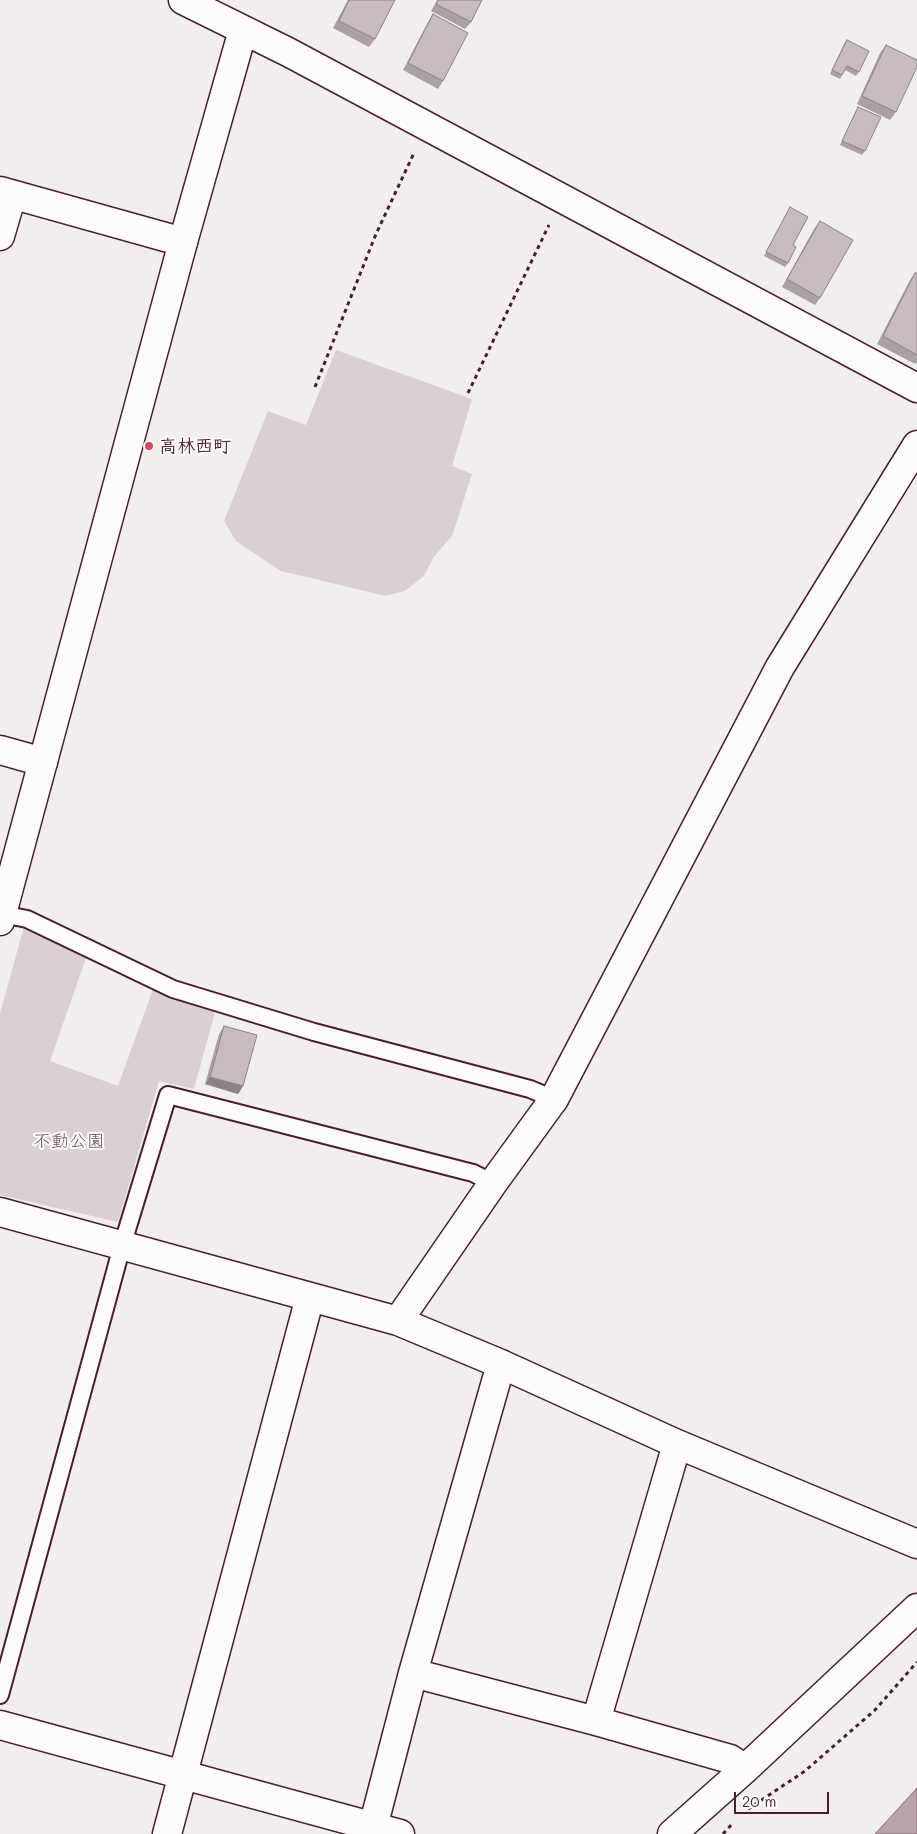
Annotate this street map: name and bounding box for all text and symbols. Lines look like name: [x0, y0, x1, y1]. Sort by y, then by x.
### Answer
place label: 高林西町: [159, 435, 231, 457]
marker: 高林西町: [143, 440, 155, 452]
park label: 不動公園: [33, 1130, 105, 1152]
scale bar: [737, 1782, 832, 1814]
text: 20 m: [742, 1791, 776, 1811]

